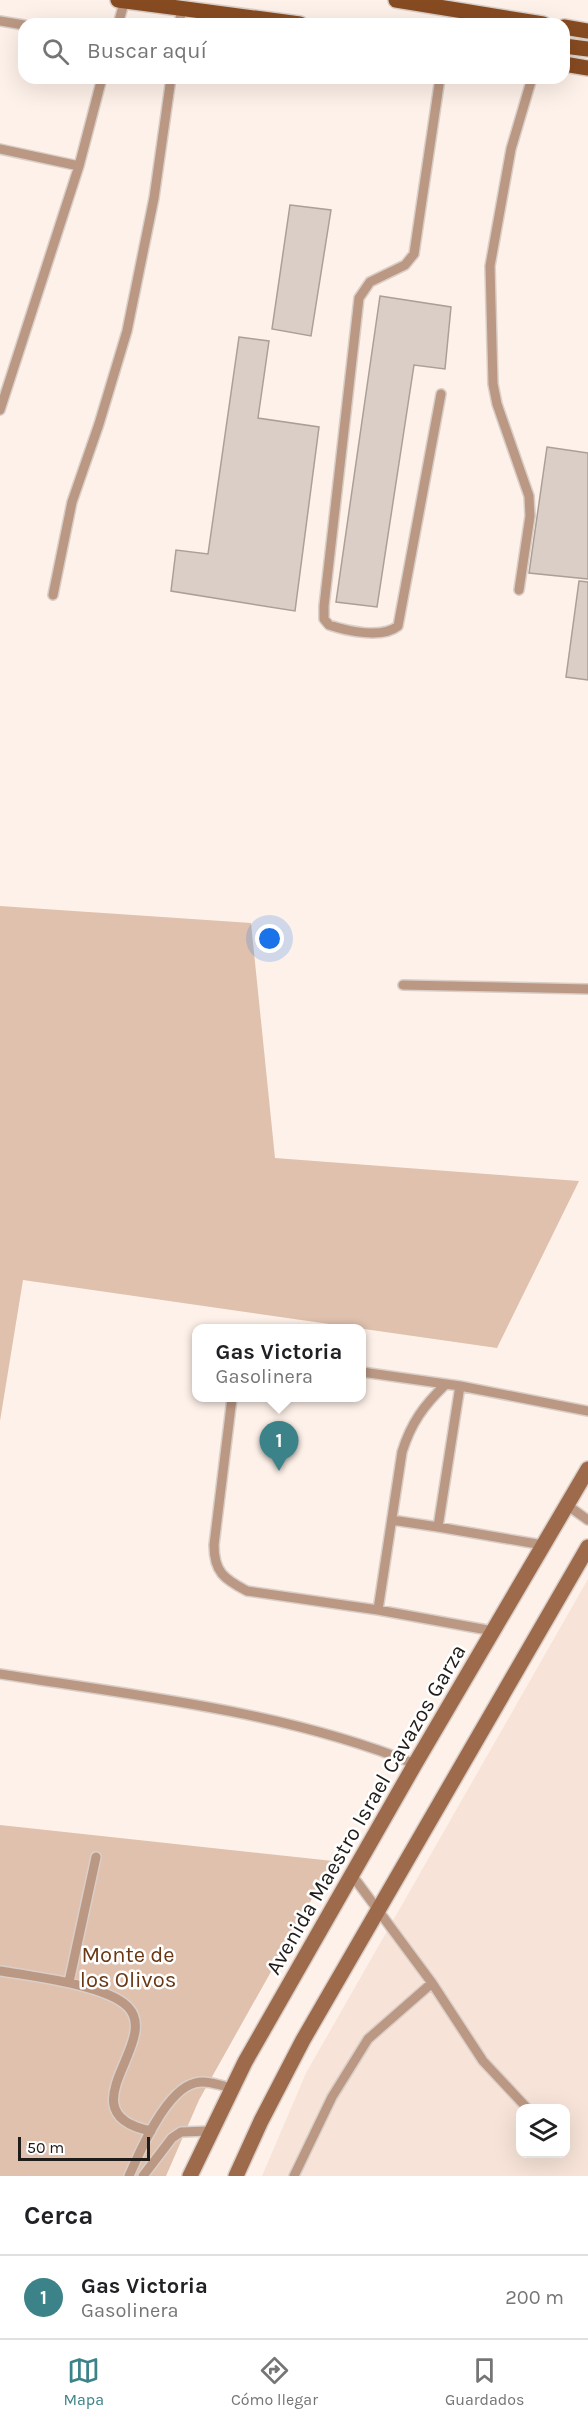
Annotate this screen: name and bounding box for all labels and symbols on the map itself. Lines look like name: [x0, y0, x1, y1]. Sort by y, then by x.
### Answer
your location: [255, 924, 284, 953]
pin: 1: [260, 1422, 298, 1471]
street label: Avenida Maestro Israel Cavazos Garza: [260, 1640, 471, 1979]
park label: Monte de los Olivos: [80, 1942, 176, 1993]
scale bar: [18, 2134, 150, 2162]

